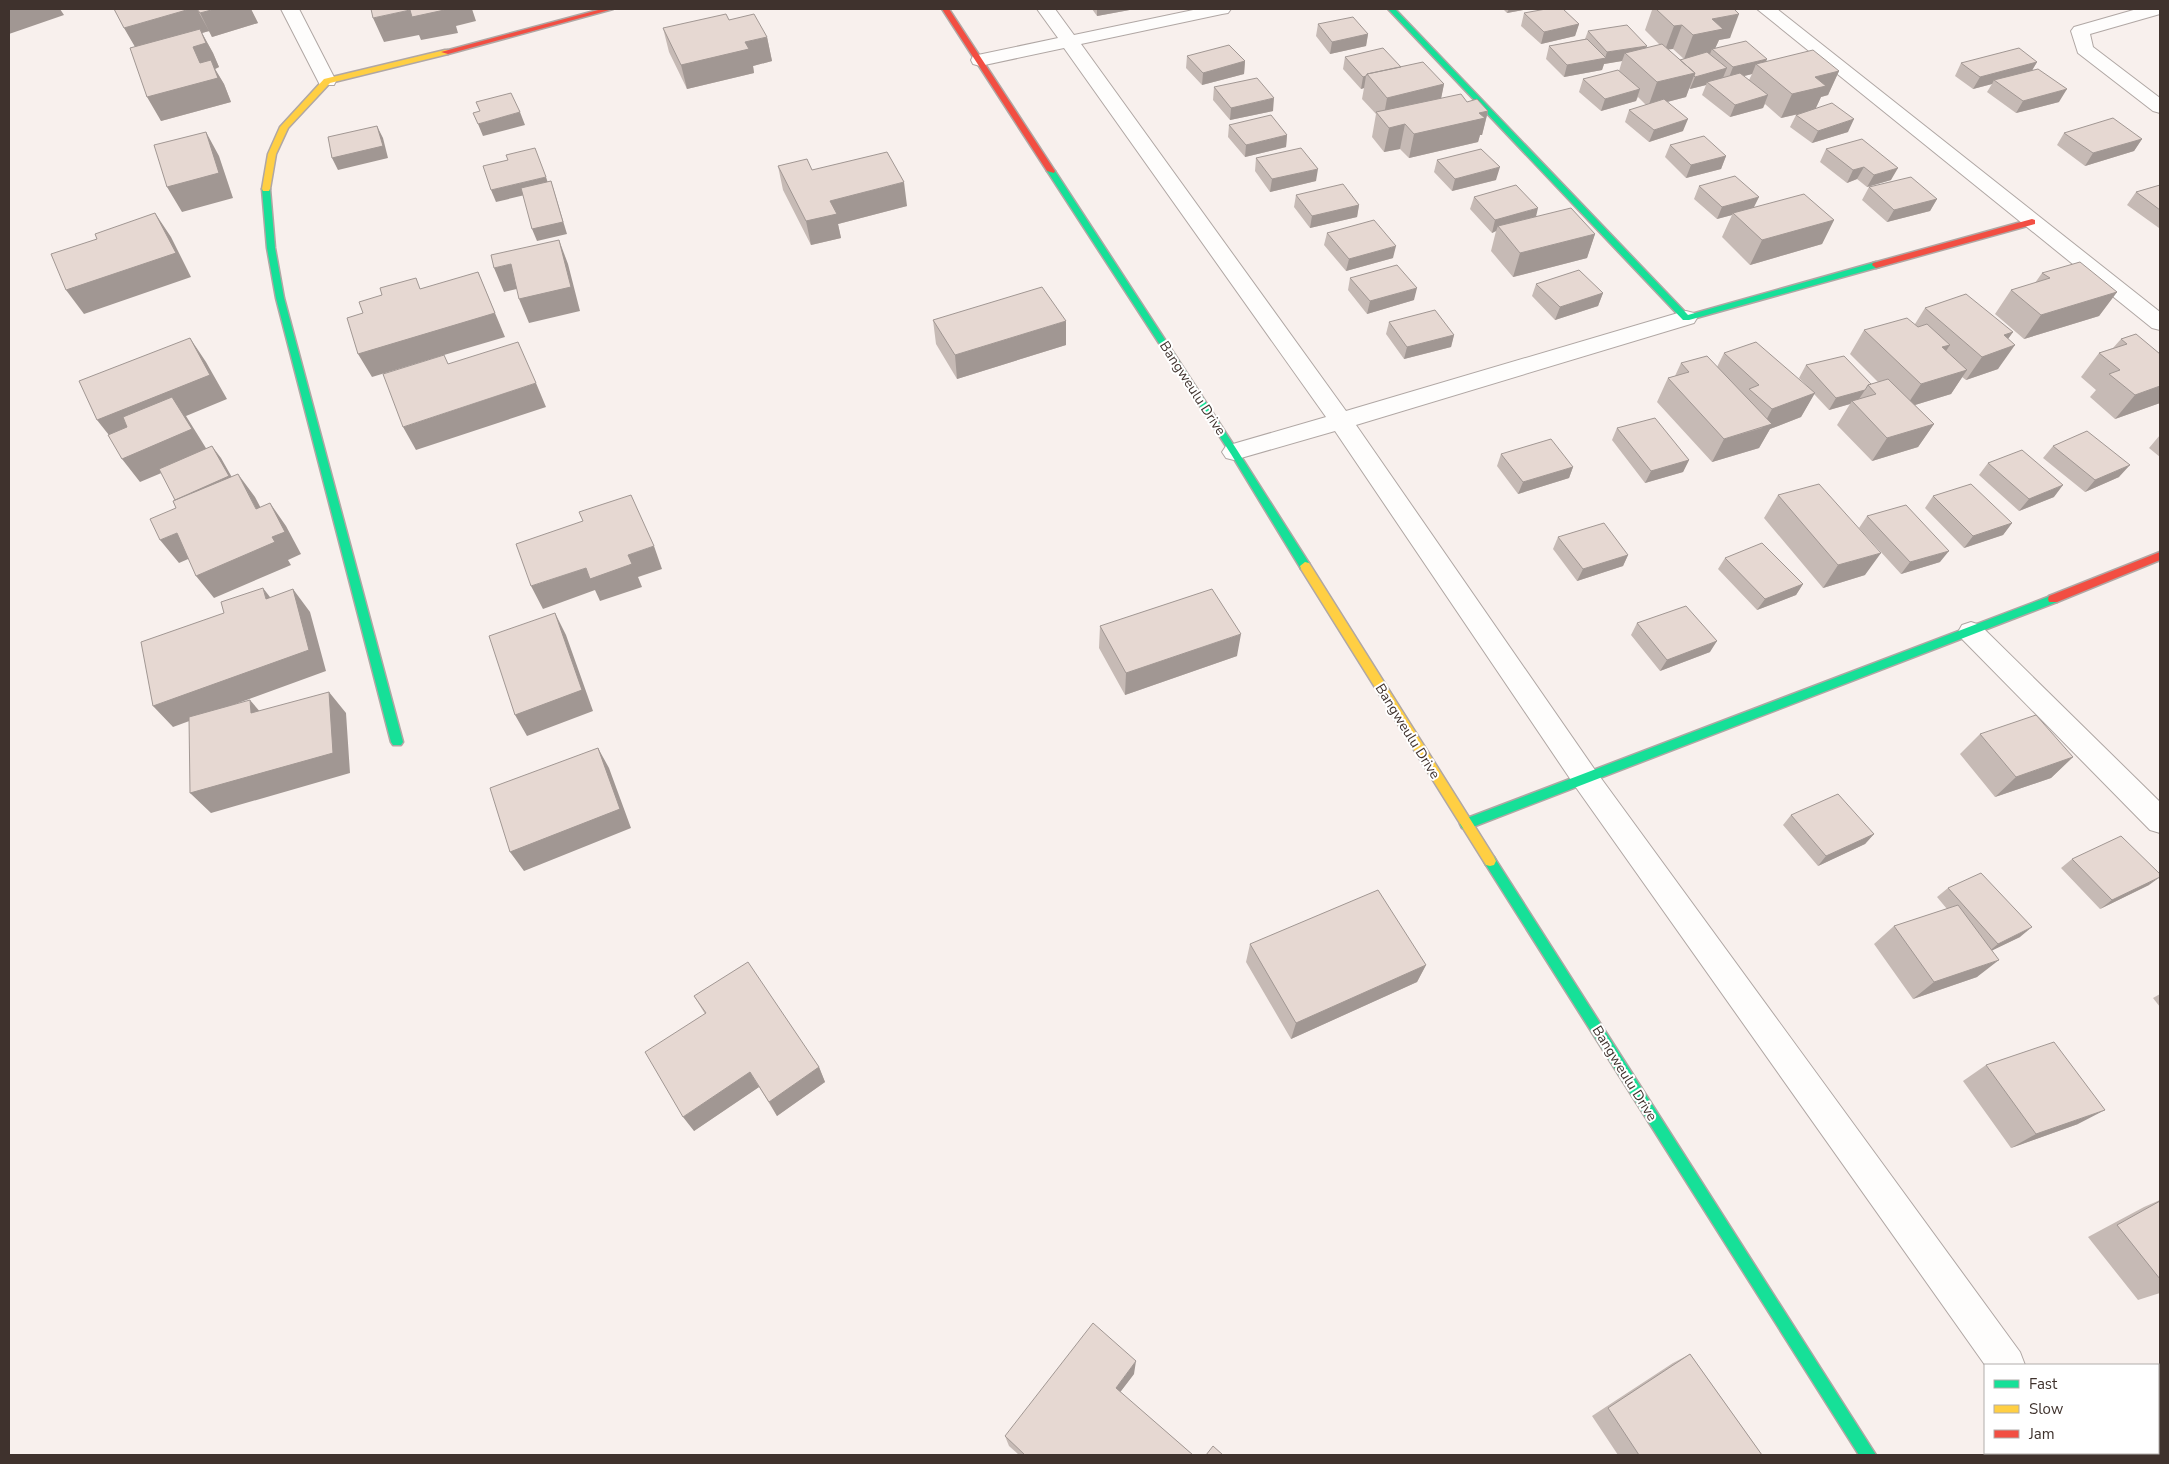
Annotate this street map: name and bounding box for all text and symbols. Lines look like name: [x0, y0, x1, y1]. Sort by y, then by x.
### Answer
street label: Bangweulu Drive: [1155, 337, 1230, 439]
street label: Bangweulu Drive: [1371, 680, 1444, 782]
street label: Bangweulu Drive: [1588, 1022, 1661, 1124]
legend: [1984, 1364, 2159, 1454]
text: Fast: [2029, 1374, 2058, 1394]
text: Slow: [2029, 1399, 2064, 1419]
text: Jam: [2028, 1424, 2055, 1444]

